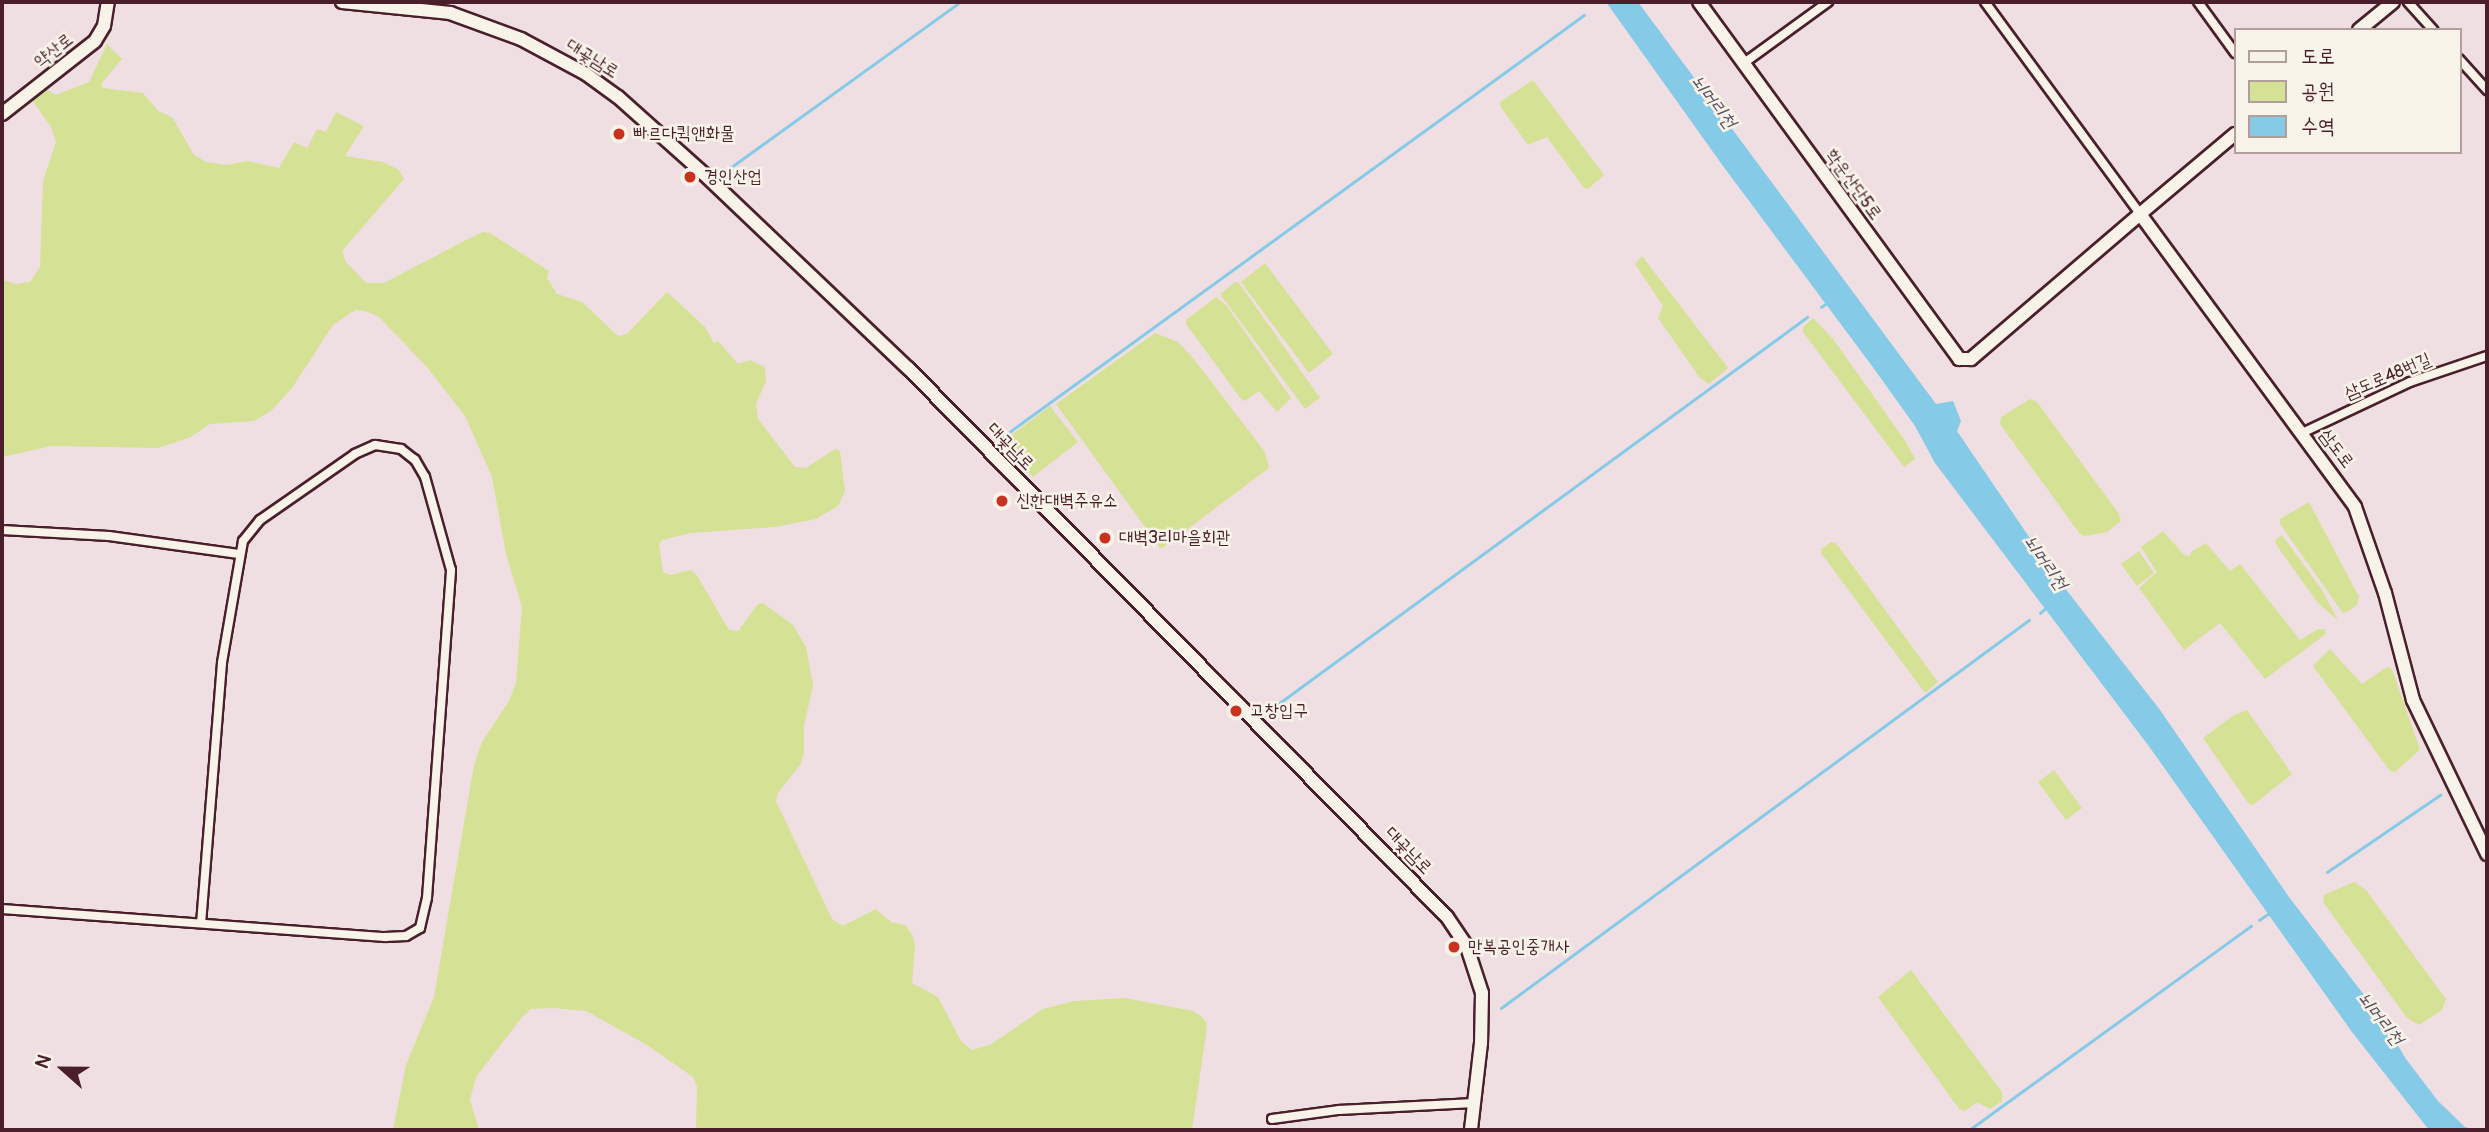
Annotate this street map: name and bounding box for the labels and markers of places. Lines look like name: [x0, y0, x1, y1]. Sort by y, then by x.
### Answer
place label: 빠르다퀵앤화물: [633, 123, 734, 145]
marker: 빠르다퀵앤화물: [611, 126, 627, 142]
place label: 경인산업: [704, 166, 762, 188]
marker: 경인산업: [682, 169, 698, 185]
place label: 신한대벽주유소: [1016, 490, 1117, 512]
marker: 신한대벽주유소: [994, 493, 1010, 509]
place label: 대벽3리마을회관: [1119, 527, 1230, 549]
marker: 대벽3리마을회관: [1097, 530, 1113, 546]
place label: 고창입구: [1250, 700, 1308, 722]
marker: 고창입구: [1228, 703, 1244, 719]
place label: 만복공인중개사: [1468, 936, 1569, 958]
marker: 만복공인중개사: [1446, 939, 1462, 955]

